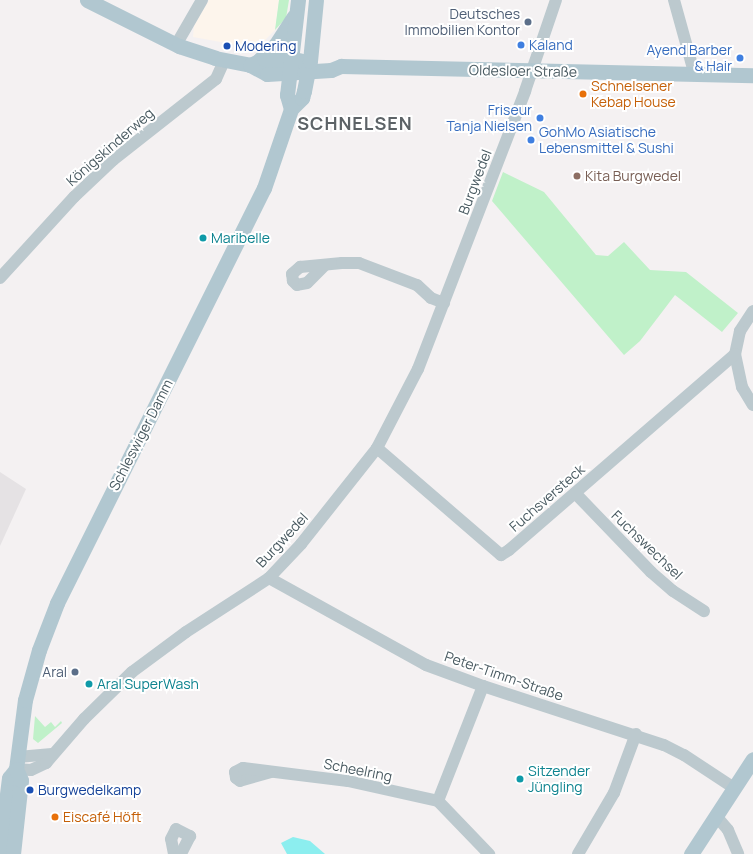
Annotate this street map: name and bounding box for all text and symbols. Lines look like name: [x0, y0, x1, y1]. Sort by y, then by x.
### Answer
place label: Deutsches Immobilien Kontor: [405, 6, 520, 38]
marker: Deutsches Immobilien Kontor: [523, 17, 533, 27]
place label: Kaland: [529, 37, 573, 53]
place label: Modering: [235, 38, 296, 54]
marker: Kaland: [516, 40, 526, 50]
marker: Modering: [222, 41, 232, 51]
place label: Ayend Barber & Hair: [646, 42, 732, 74]
marker: Ayend Barber & Hair: [735, 53, 745, 63]
street label: Oldesloer Straße: [469, 62, 577, 80]
place label: Schnelsener Kebap House: [591, 78, 676, 110]
marker: Schnelsener Kebap House: [578, 89, 588, 99]
place label: Friseur Tanja Nielsen: [447, 102, 532, 134]
street label: Königskinderweg: [63, 105, 157, 189]
district label: SCHNELSEN: [297, 112, 413, 134]
marker: Friseur Tanja Nielsen: [535, 113, 545, 123]
place label: GohMo Asiatische Lebensmittel & Sushi: [539, 124, 674, 156]
marker: GohMo Asiatische Lebensmittel & Sushi: [526, 135, 536, 145]
street label: Burgwedel: [455, 147, 495, 217]
place label: Kita Burgwedel: [585, 168, 681, 184]
marker: Kita Burgwedel: [572, 171, 582, 181]
place label: Maribelle: [211, 230, 270, 246]
marker: Maribelle: [198, 233, 208, 243]
street label: Schleswiger Damm: [106, 377, 176, 493]
street label: Fuchsversteck: [506, 461, 588, 535]
street label: Fuchswechsel: [608, 507, 686, 583]
street label: Burgwedel: [253, 509, 311, 571]
street label: Peter-Timm-Straße: [442, 648, 566, 704]
place label: Aral: [42, 664, 67, 680]
marker: Aral: [70, 667, 80, 677]
place label: Aral SuperWash: [97, 676, 199, 692]
marker: Aral SuperWash: [84, 679, 94, 689]
street label: Scheelring: [322, 755, 394, 785]
place label: Sitzender Jüngling: [528, 763, 590, 796]
marker: Sitzender Jüngling: [515, 774, 525, 784]
place label: Burgwedelkamp: [38, 782, 141, 798]
marker: Burgwedelkamp: [25, 785, 35, 795]
place label: Eiscafé Höft: [63, 809, 141, 825]
marker: Eiscafé Höft: [50, 812, 60, 822]

